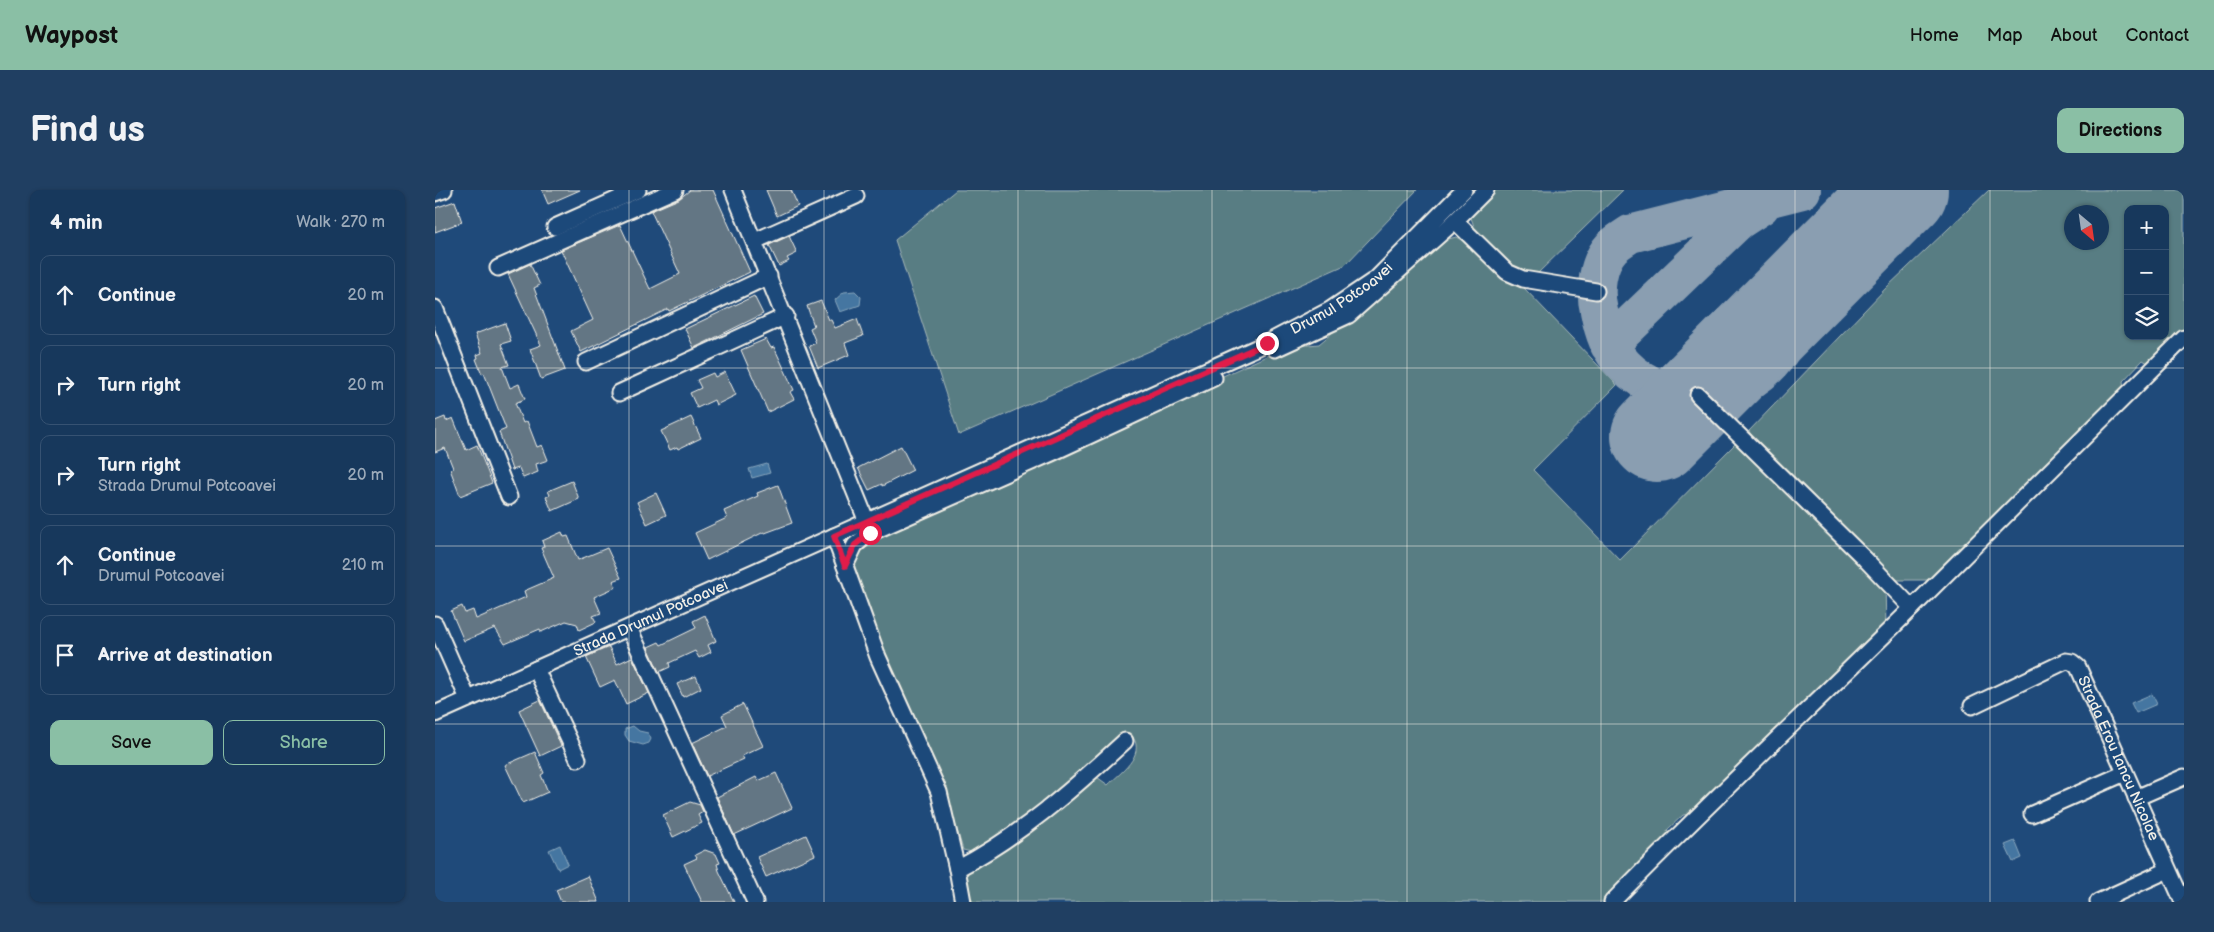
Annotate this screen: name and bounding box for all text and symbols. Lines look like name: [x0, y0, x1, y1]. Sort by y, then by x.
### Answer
text: Waypost: [25, 21, 118, 50]
text: Home: [1910, 25, 1959, 46]
text: Map: [1987, 25, 2023, 46]
text: About: [2051, 25, 2098, 46]
text: Contact: [2126, 25, 2189, 46]
button: Directions: [2057, 108, 2184, 153]
text: Find us: [30, 109, 145, 152]
north arrow: [2064, 205, 2109, 250]
map controls: [2124, 205, 2169, 340]
button: +: [2124, 205, 2169, 250]
text: 4 min: [50, 210, 103, 235]
text: Walk · 270 m: [296, 213, 385, 232]
button: −: [2124, 250, 2169, 295]
street label: Drumul Potcoavei: [1287, 259, 1397, 339]
icon: ahead: [51, 281, 79, 309]
text: Continue: [98, 284, 176, 307]
text: 20 m: [348, 286, 384, 305]
button: layers: [2124, 295, 2169, 340]
route end: [1256, 332, 1279, 355]
icon: right: [51, 371, 79, 399]
text: Turn right: [98, 374, 181, 397]
text: 20 m: [348, 376, 384, 395]
text: Turn right: [98, 454, 181, 477]
icon: right: [51, 461, 79, 489]
text: 20 m: [348, 466, 384, 485]
text: Strada Drumul Potcoavei: [98, 477, 276, 496]
route start: [859, 522, 882, 545]
text: Continue: [98, 544, 176, 567]
icon: ahead: [51, 551, 79, 579]
text: 210 m: [342, 556, 384, 575]
text: Drumul Potcoavei: [98, 567, 224, 586]
street label: Strada Drumul Potcoavei: [571, 576, 731, 661]
icon: arrive: [51, 641, 79, 669]
text: Arrive at destination: [98, 644, 273, 667]
street label: Strada Erou Iancu Nicolae: [2073, 673, 2163, 844]
button: Save: [50, 720, 213, 765]
button: Share: [223, 720, 385, 765]

